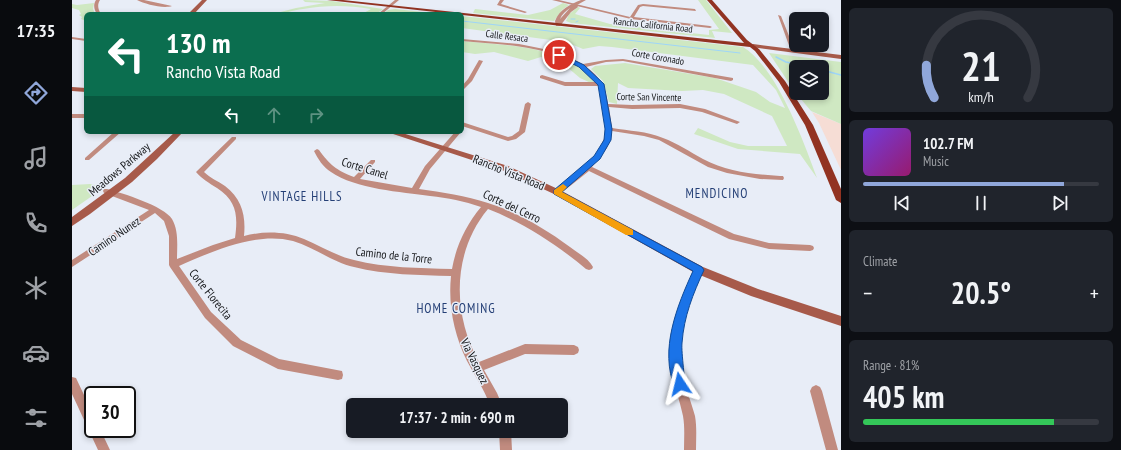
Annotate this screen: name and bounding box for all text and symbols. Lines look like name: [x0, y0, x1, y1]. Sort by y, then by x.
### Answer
map controls: [789, 12, 829, 100]
button: sound: [789, 12, 829, 52]
street label: Rancho California Road: [613, 14, 693, 36]
text: 17:35: [17, 19, 55, 42]
text: 130 m: [166, 24, 230, 61]
street label: Calle Resaca: [485, 27, 529, 45]
icon: left: [100, 28, 152, 80]
pin: [542, 38, 576, 72]
text: 21: [961, 39, 1001, 92]
icon: arrive: [548, 44, 570, 66]
street label: Corte Coronado: [631, 46, 685, 68]
text: Rancho Vista Road: [166, 60, 280, 83]
button: layers: [789, 60, 829, 100]
icon: directions: [22, 79, 50, 107]
text: km/h: [968, 87, 994, 106]
street label: Corte San Vincente: [616, 90, 682, 104]
icon: left: [221, 104, 243, 126]
icon: ahead: [263, 104, 285, 126]
icon: right: [305, 104, 327, 126]
text: 102.7 FM: [923, 134, 974, 153]
street label: Meadows Parkway: [85, 139, 153, 199]
icon: music: [22, 144, 50, 172]
street label: Rancho Vista Road: [471, 151, 547, 193]
text: Music: [923, 153, 949, 170]
street label: Corte Canel: [340, 154, 390, 182]
district label: MENDICINO: [686, 185, 748, 202]
street label: Corte del Cerro: [481, 186, 543, 226]
district label: VINTAGE HILLS: [260, 188, 343, 205]
icon: previous: [891, 192, 913, 214]
icon: pause: [970, 192, 992, 214]
icon: next: [1049, 192, 1071, 214]
icon: phone: [22, 209, 50, 237]
street label: Camino Nunez: [85, 213, 143, 259]
street label: Camino de la Torre: [355, 244, 433, 266]
text: Climate: [863, 253, 897, 270]
street label: Corte Florecita: [186, 266, 236, 322]
text: 20.5°: [951, 273, 1011, 312]
icon: climate: [22, 274, 50, 302]
text: −: [863, 279, 872, 307]
text: +: [1090, 279, 1099, 307]
district label: HOME COMING: [416, 300, 496, 317]
street label: Via Vasquez: [457, 335, 492, 386]
icon: car: [22, 339, 50, 367]
text: Range · 81%: [863, 357, 919, 374]
position arrow: [659, 363, 701, 405]
text: 405 km: [863, 377, 944, 416]
speed limit sign: 30: [84, 386, 136, 438]
icon: filters: [22, 404, 50, 432]
text: 17:37 · 2 min · 690 m: [399, 408, 515, 427]

